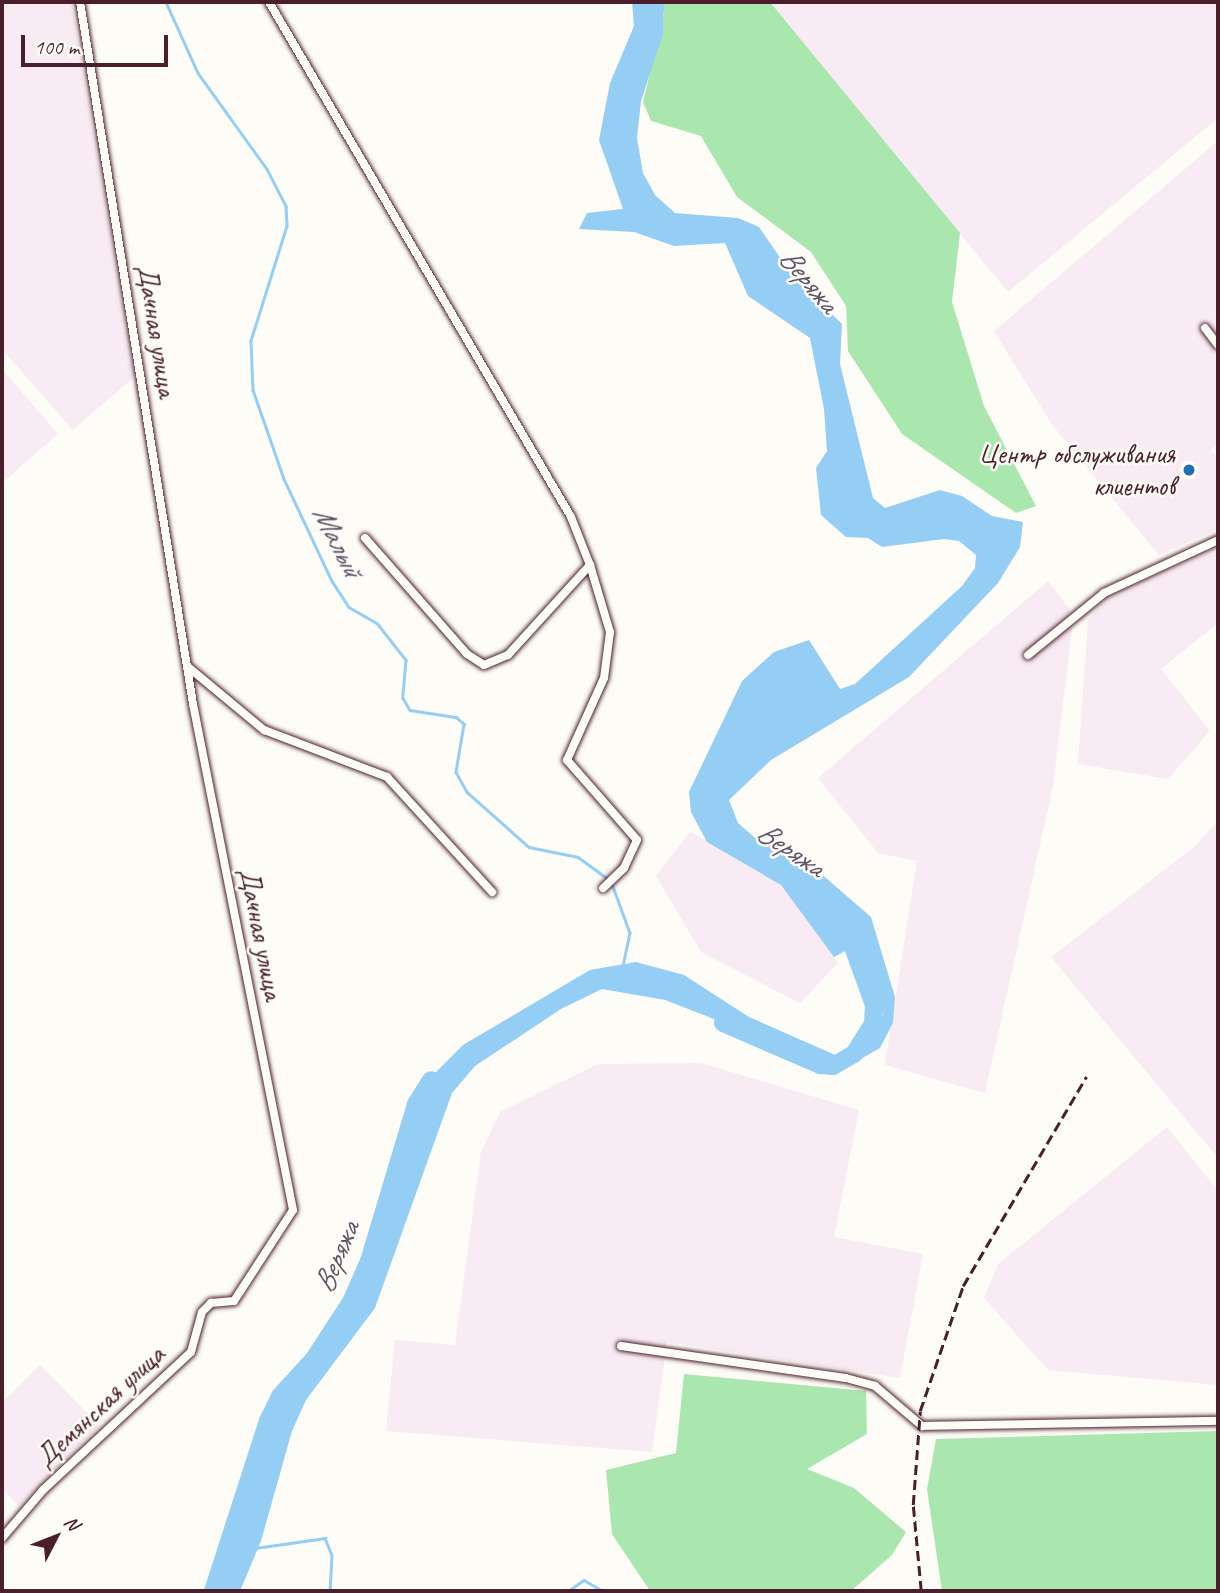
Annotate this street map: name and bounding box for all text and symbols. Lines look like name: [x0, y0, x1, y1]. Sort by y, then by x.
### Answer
scale bar: [24, 21, 172, 65]
text: 100 m: [34, 34, 79, 60]
water label: Веряжа: [772, 240, 846, 320]
street label: Дачная улица: [130, 262, 184, 400]
place label: Центр обслуживания клиентов: [976, 437, 1175, 503]
marker: Центр обслуживания клиентов: [1181, 462, 1197, 478]
water label: Малый: [305, 500, 371, 582]
water label: Веряжа: [751, 814, 831, 884]
street label: Дачная улица: [232, 865, 290, 1003]
water label: Веряжа: [305, 1216, 367, 1298]
street label: Демянская улица: [28, 1337, 172, 1475]
north arrow: [21, 1502, 91, 1572]
text: N: [59, 1511, 84, 1535]

